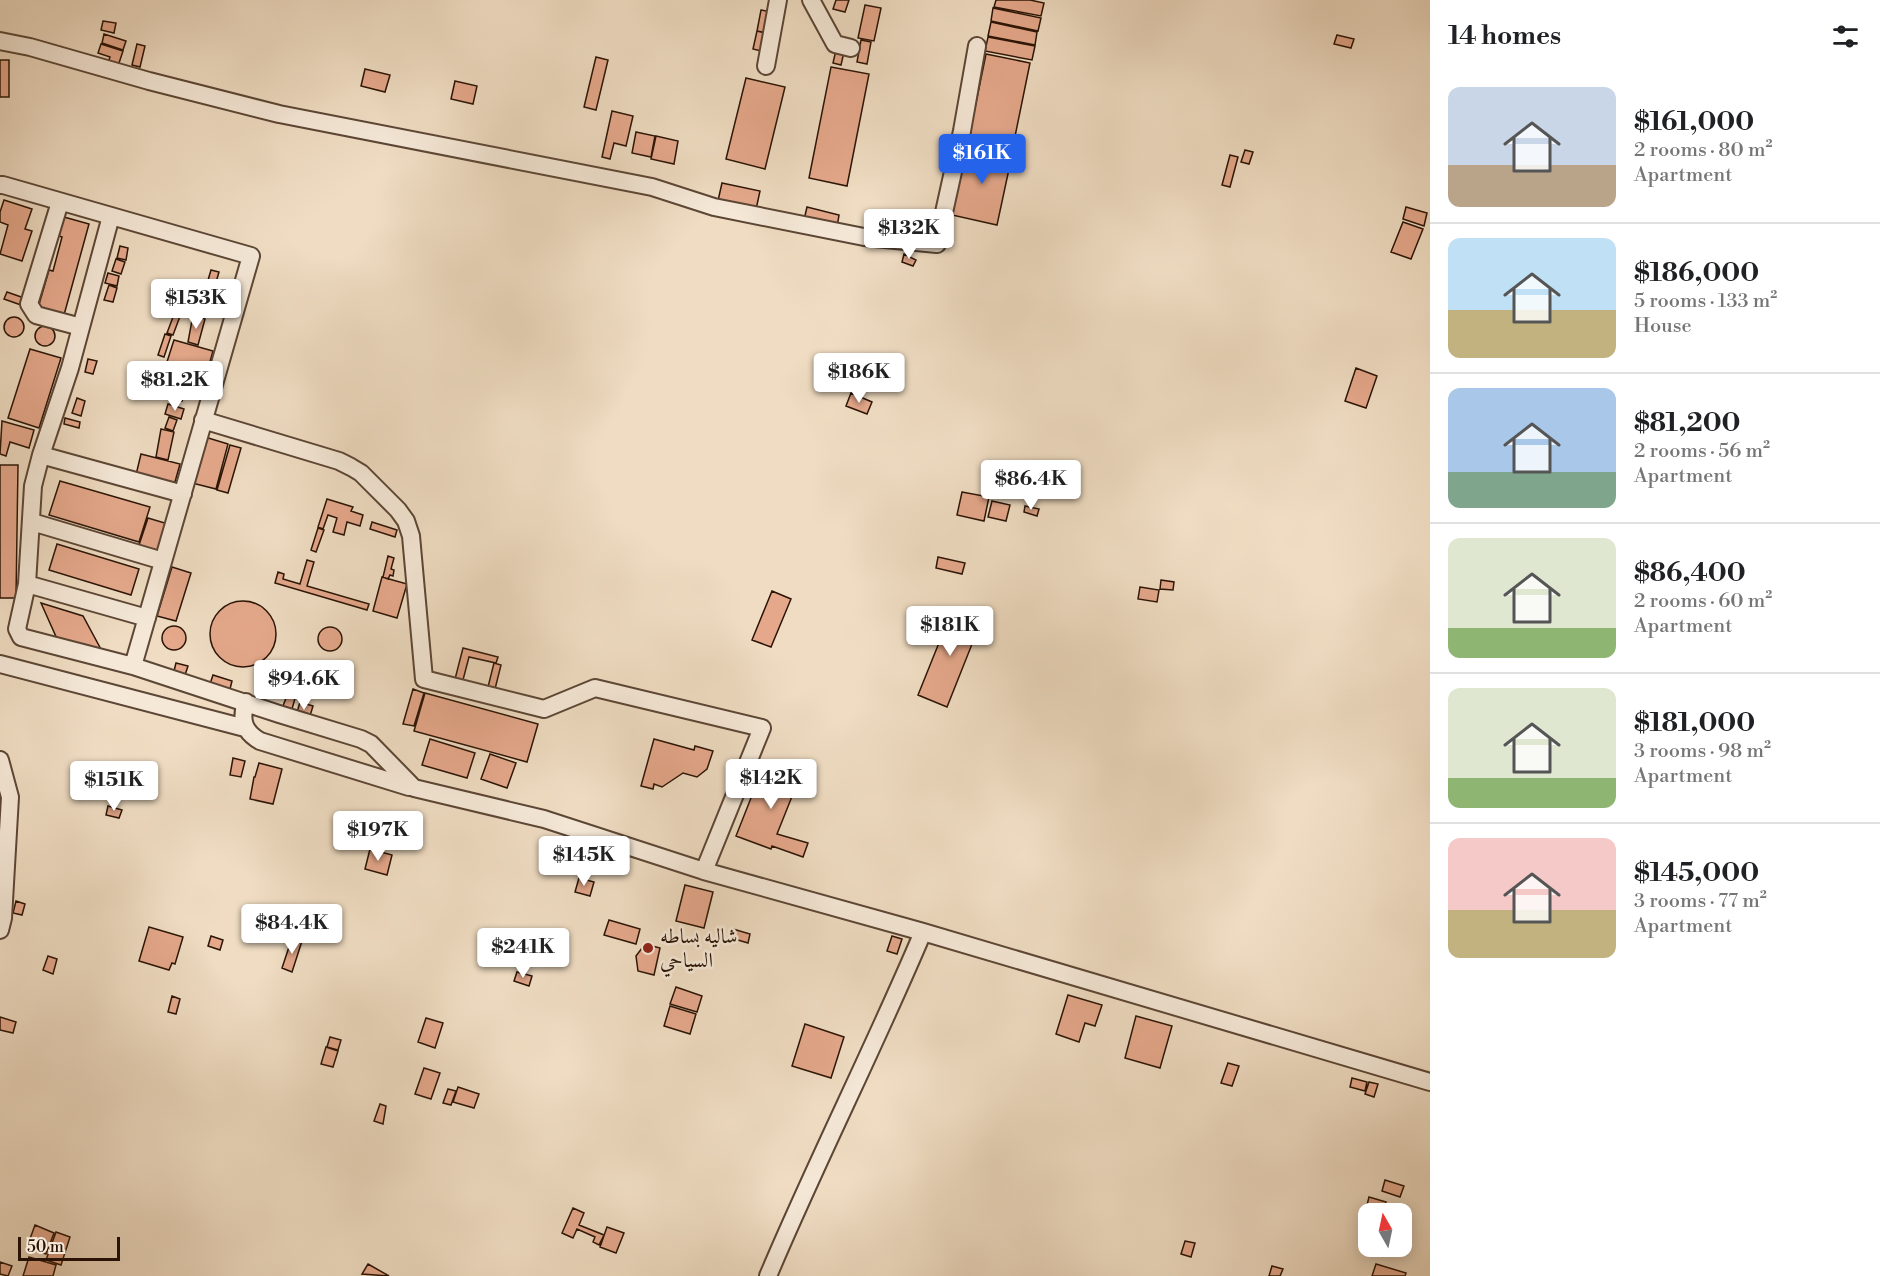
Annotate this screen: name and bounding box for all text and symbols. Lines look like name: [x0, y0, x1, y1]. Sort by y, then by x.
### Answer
text: 14 homes: [1448, 20, 1561, 52]
icon: filters: [1829, 20, 1862, 53]
text: $161,000: [1634, 106, 1754, 138]
icon: home: [1496, 111, 1568, 183]
pin: $161K: [940, 134, 1024, 185]
text: 2 rooms · 80 m²: [1634, 138, 1772, 163]
text: $161K: [953, 141, 1011, 166]
text: Apartment: [1634, 163, 1732, 188]
pin: $132K: [867, 209, 951, 260]
text: $132K: [878, 216, 940, 241]
text: $186,000: [1634, 257, 1759, 289]
icon: home: [1496, 262, 1568, 334]
pin: $153K: [154, 279, 238, 330]
text: $153K: [165, 286, 227, 311]
text: 5 rooms · 133 m²: [1634, 289, 1777, 314]
text: House: [1634, 314, 1692, 339]
pin: $186K: [817, 353, 901, 404]
text: $186K: [828, 360, 890, 385]
pin: $81.2K: [126, 361, 224, 412]
text: $81.2K: [141, 368, 209, 393]
text: $81,200: [1634, 407, 1740, 439]
icon: home: [1496, 412, 1568, 484]
text: 2 rooms · 56 m²: [1634, 439, 1770, 464]
pin: $86.4K: [982, 460, 1080, 511]
text: Apartment: [1634, 464, 1732, 489]
text: $86.4K: [995, 467, 1067, 492]
text: $86,400: [1634, 557, 1746, 589]
icon: home: [1496, 562, 1568, 634]
text: 2 rooms · 60 m²: [1634, 589, 1772, 614]
pin: $181K: [908, 606, 992, 657]
text: $181K: [920, 613, 980, 638]
text: Apartment: [1634, 614, 1732, 639]
pin: $94.6K: [255, 660, 353, 711]
text: $94.6K: [268, 667, 340, 692]
text: $181,000: [1634, 707, 1755, 739]
icon: home: [1496, 712, 1568, 784]
text: 3 rooms · 98 m²: [1634, 739, 1771, 764]
pin: $142K: [729, 759, 813, 810]
pin: $151K: [72, 761, 156, 812]
text: Apartment: [1634, 764, 1732, 789]
text: $142K: [740, 766, 802, 791]
text: $151K: [84, 768, 144, 793]
pin: $197K: [336, 811, 420, 862]
text: $197K: [347, 818, 409, 843]
pin: $145K: [542, 836, 626, 887]
text: $145K: [553, 843, 615, 868]
text: $145,000: [1634, 857, 1759, 889]
icon: home: [1496, 862, 1568, 934]
text: 3 rooms · 77 m²: [1634, 889, 1767, 914]
pin: $84.4K: [243, 904, 341, 955]
text: $84.4K: [255, 911, 329, 936]
text: Apartment: [1634, 914, 1732, 939]
place label: شاليه بساطه السياحي: [660, 924, 737, 977]
pin: $241K: [481, 928, 565, 979]
text: $241K: [491, 935, 555, 960]
marker: شاليه بساطه السياحي: [641, 941, 655, 955]
north arrow: [1358, 1203, 1412, 1257]
map controls: [1358, 1203, 1412, 1257]
scale bar: [18, 1234, 120, 1262]
text: 50 m: [27, 1237, 64, 1257]

